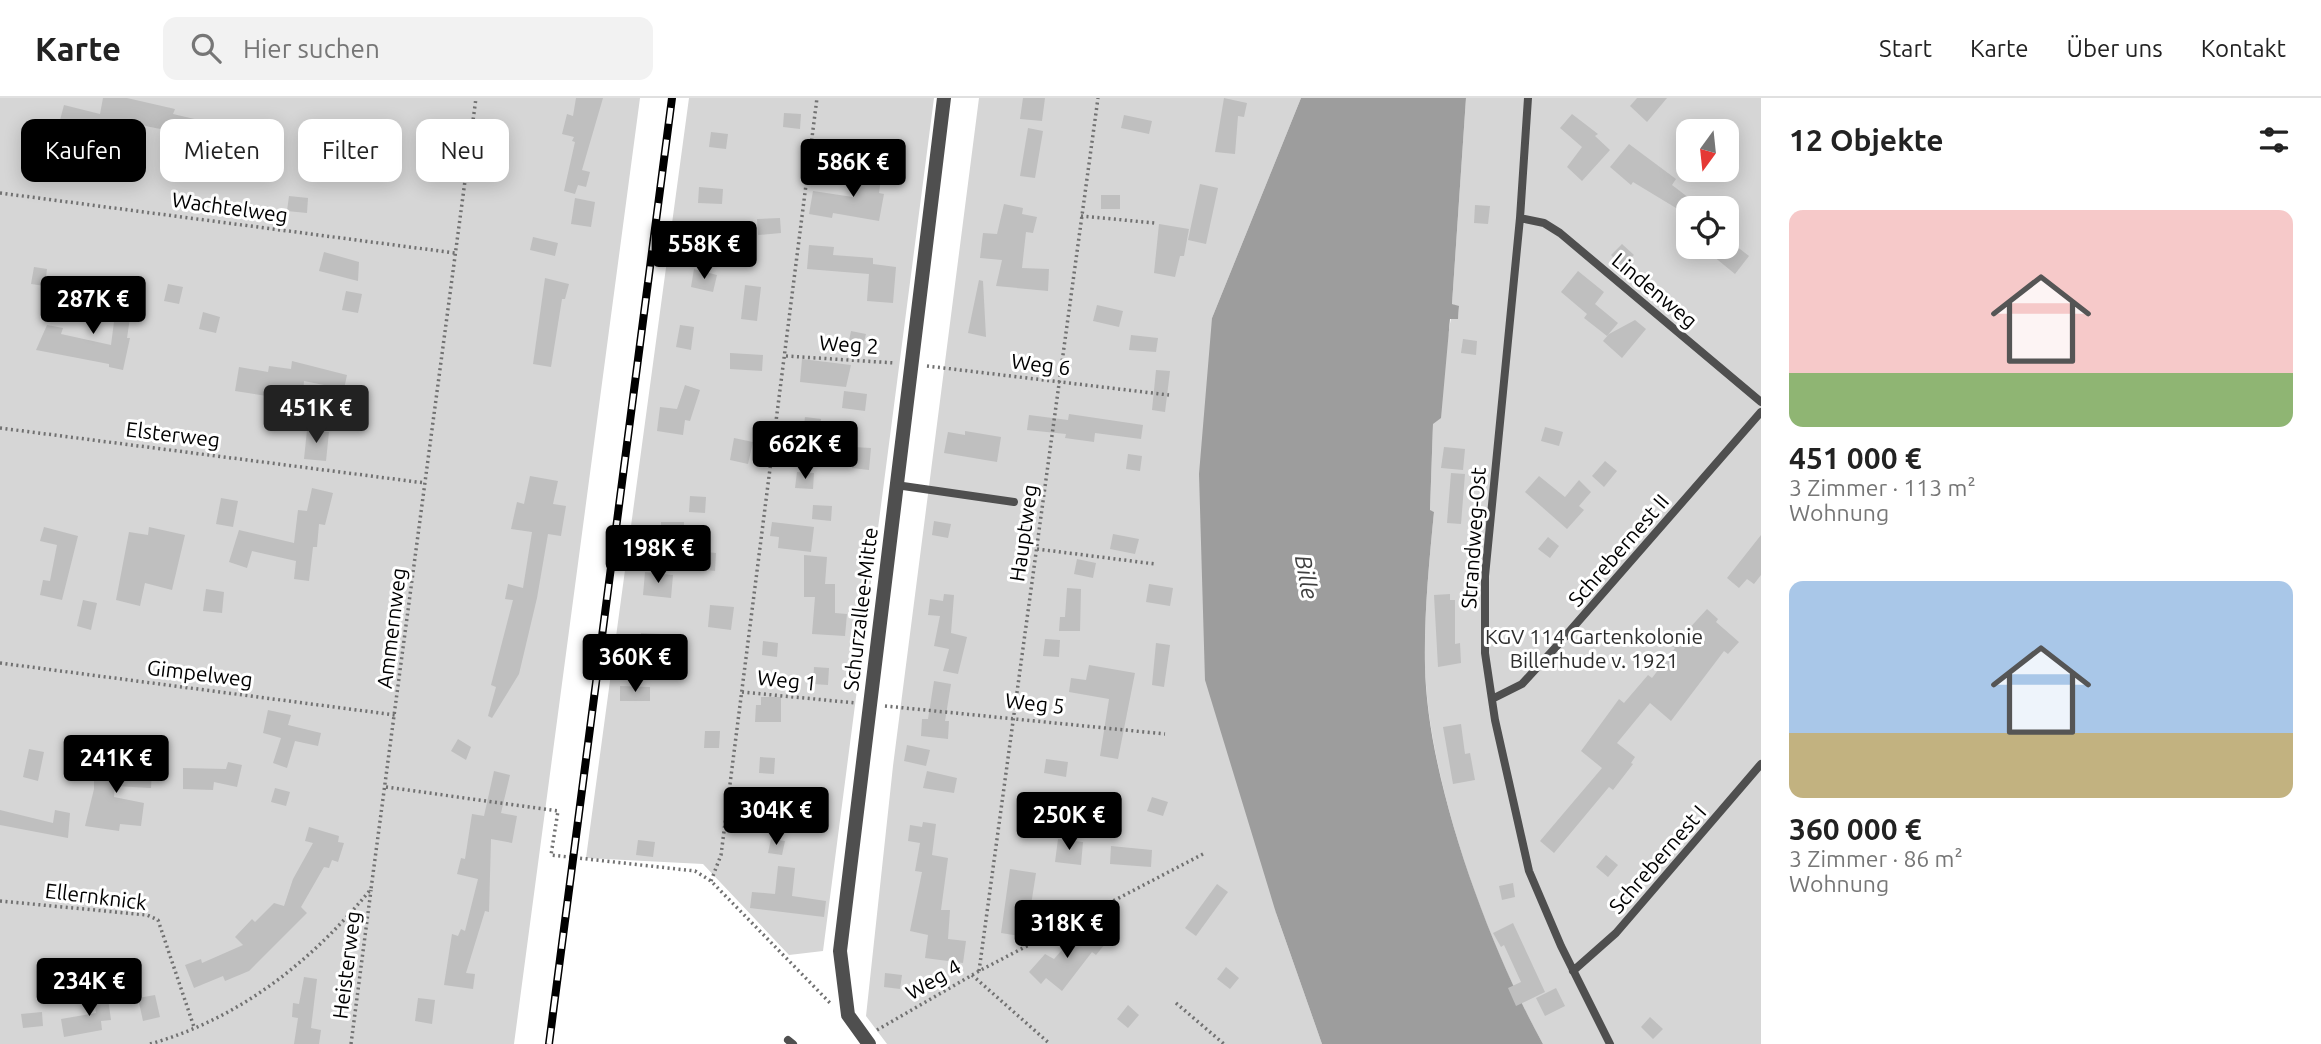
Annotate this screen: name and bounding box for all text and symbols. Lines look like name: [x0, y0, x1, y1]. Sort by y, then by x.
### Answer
search box: [163, 17, 653, 80]
icon: search: [187, 29, 225, 67]
text: Karte: [35, 30, 121, 67]
text: Hier suchen: [243, 34, 380, 63]
text: Start: [1879, 35, 1932, 62]
text: Karte: [1970, 35, 2029, 62]
text: Über uns: [2067, 35, 2163, 62]
text: Kontakt: [2201, 35, 2286, 62]
chip: Kaufen: [21, 119, 146, 182]
chip: Mieten: [160, 119, 284, 182]
chip: Filter: [298, 119, 402, 182]
chip: Neu: [416, 119, 509, 182]
north arrow: [1676, 119, 1740, 182]
map controls: [1676, 119, 1739, 259]
icon: filters: [2255, 121, 2293, 159]
text: 12 Objekte: [1789, 123, 1944, 157]
pin: 586K €: [796, 140, 910, 199]
text: 586K €: [817, 149, 889, 174]
street label: Wachtelweg: [171, 187, 289, 227]
button: locate: [1676, 196, 1739, 259]
pin: 558K €: [647, 222, 761, 281]
text: 558K €: [668, 231, 740, 256]
street label: Lindenweg: [1608, 248, 1702, 332]
icon: home: [1978, 256, 2104, 382]
pin: 287K €: [36, 276, 150, 336]
text: 287K €: [57, 286, 129, 311]
street label: Weg 2: [819, 330, 879, 358]
street label: Weg 6: [1010, 348, 1072, 380]
pin: 451K €: [259, 386, 373, 445]
text: 451K €: [280, 395, 352, 420]
street label: Elsterweg: [125, 416, 221, 452]
pin: 662K €: [748, 422, 862, 481]
text: 662K €: [769, 431, 841, 456]
text: 451 000 €: [1789, 441, 1922, 475]
street label: Strandweg-Ost: [1456, 466, 1490, 610]
text: 3 Zimmer · 113 m²: [1789, 475, 1976, 500]
street label: Hauptweg: [1004, 483, 1042, 583]
street label: Schrebernest II: [1563, 489, 1673, 611]
text: Wohnung: [1789, 500, 1889, 525]
pin: 198K €: [601, 526, 715, 585]
street label: Schurzallee-Mitte: [838, 526, 882, 692]
text: 198K €: [622, 535, 694, 560]
water label: Bille: [1291, 553, 1323, 601]
street label: Ammernweg: [372, 566, 410, 690]
park label: KGV 114 Gartenkolonie Billerhude v. 1921: [1485, 624, 1703, 672]
icon: home: [1978, 627, 2104, 753]
pin: 360K €: [578, 634, 692, 694]
text: 360K €: [599, 644, 671, 669]
street label: Gimpelweg: [146, 655, 254, 691]
street label: Weg 1: [756, 665, 818, 695]
street label: Weg 5: [1004, 688, 1066, 718]
pin: 241K €: [59, 736, 173, 795]
text: 241K €: [80, 745, 152, 770]
pin: 304K €: [719, 788, 833, 847]
pin: 250K €: [1012, 792, 1126, 852]
text: 304K €: [740, 797, 812, 822]
street label: Schrebernest I: [1604, 800, 1710, 918]
text: 250K €: [1033, 802, 1105, 827]
text: 360 000 €: [1789, 812, 1922, 846]
text: 3 Zimmer · 86 m²: [1789, 846, 1963, 871]
text: Wohnung: [1789, 871, 1889, 896]
street label: Ellernknick: [44, 878, 149, 914]
pin: 318K €: [1010, 900, 1124, 960]
street label: Heisterweg: [327, 910, 365, 1020]
text: 318K €: [1031, 910, 1103, 935]
street label: Weg 4: [901, 954, 965, 1004]
pin: 234K €: [32, 958, 146, 1018]
text: 234K €: [53, 968, 125, 993]

